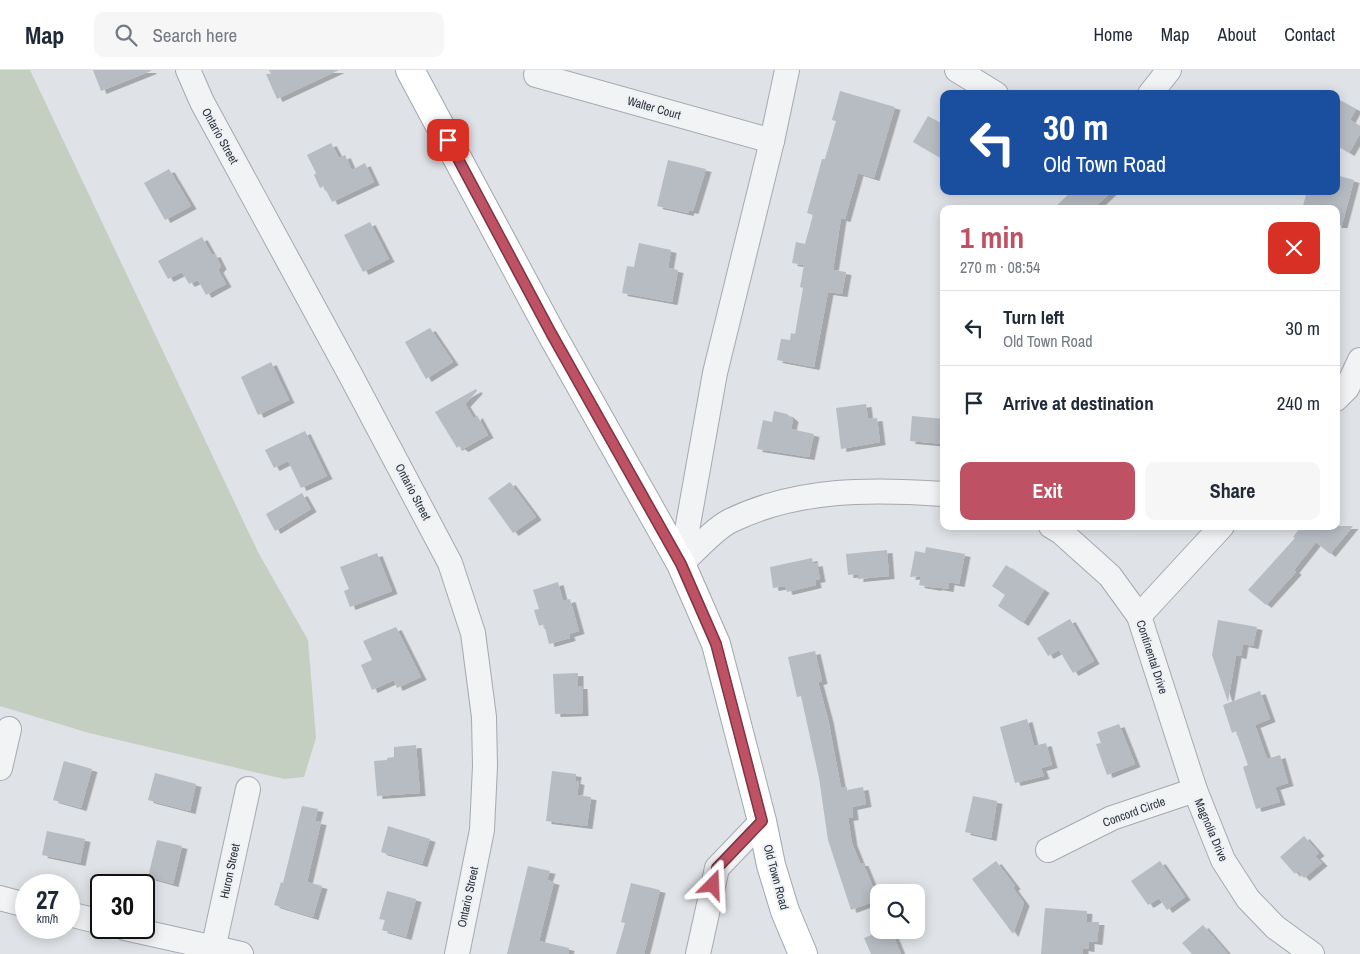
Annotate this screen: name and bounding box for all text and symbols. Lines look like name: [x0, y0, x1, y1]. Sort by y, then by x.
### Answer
search box: [94, 12, 444, 57]
text: Map: [25, 19, 64, 51]
icon: search: [112, 21, 140, 49]
text: Search here: [152, 22, 237, 48]
text: Home: [1093, 22, 1133, 47]
text: Map: [1161, 22, 1190, 47]
text: About: [1218, 22, 1256, 47]
text: Contact: [1284, 22, 1335, 47]
street label: Walter Court: [625, 93, 683, 123]
text: 30 m: [1043, 104, 1108, 151]
street label: Ontario Street: [198, 105, 242, 167]
icon: left: [960, 110, 1025, 175]
pin: [427, 119, 469, 161]
icon: arrive: [434, 126, 462, 154]
text: Old Town Road: [1043, 149, 1166, 179]
text: 1 min: [960, 217, 1024, 257]
button: close: [1268, 222, 1320, 274]
text: 270 m · 08:54: [960, 256, 1040, 278]
text: Turn left: [1003, 304, 1064, 330]
icon: left: [960, 314, 988, 342]
text: 30 m: [1285, 315, 1320, 341]
text: Old Town Road: [1003, 330, 1092, 352]
icon: arrive: [960, 389, 988, 417]
text: Arrive at destination: [1003, 390, 1154, 416]
text: 240 m: [1277, 390, 1320, 416]
street label: Ontario Street: [391, 461, 435, 523]
button: Exit: [960, 462, 1135, 520]
button: Share: [1145, 462, 1320, 520]
street label: Continental Drive: [1133, 618, 1171, 696]
street label: Concord Circle: [1100, 793, 1168, 831]
street label: Magnolia Drive: [1191, 796, 1231, 864]
street label: Huron Street: [216, 842, 244, 900]
street label: Old Town Road: [760, 843, 792, 911]
position arrow: [686, 858, 738, 910]
street label: Ontario Street: [454, 865, 482, 929]
speed limit sign: 30: [90, 874, 155, 939]
text: 27: [36, 883, 59, 917]
map controls: [870, 884, 925, 939]
button: search: [870, 884, 925, 939]
text: km/h: [37, 911, 58, 927]

